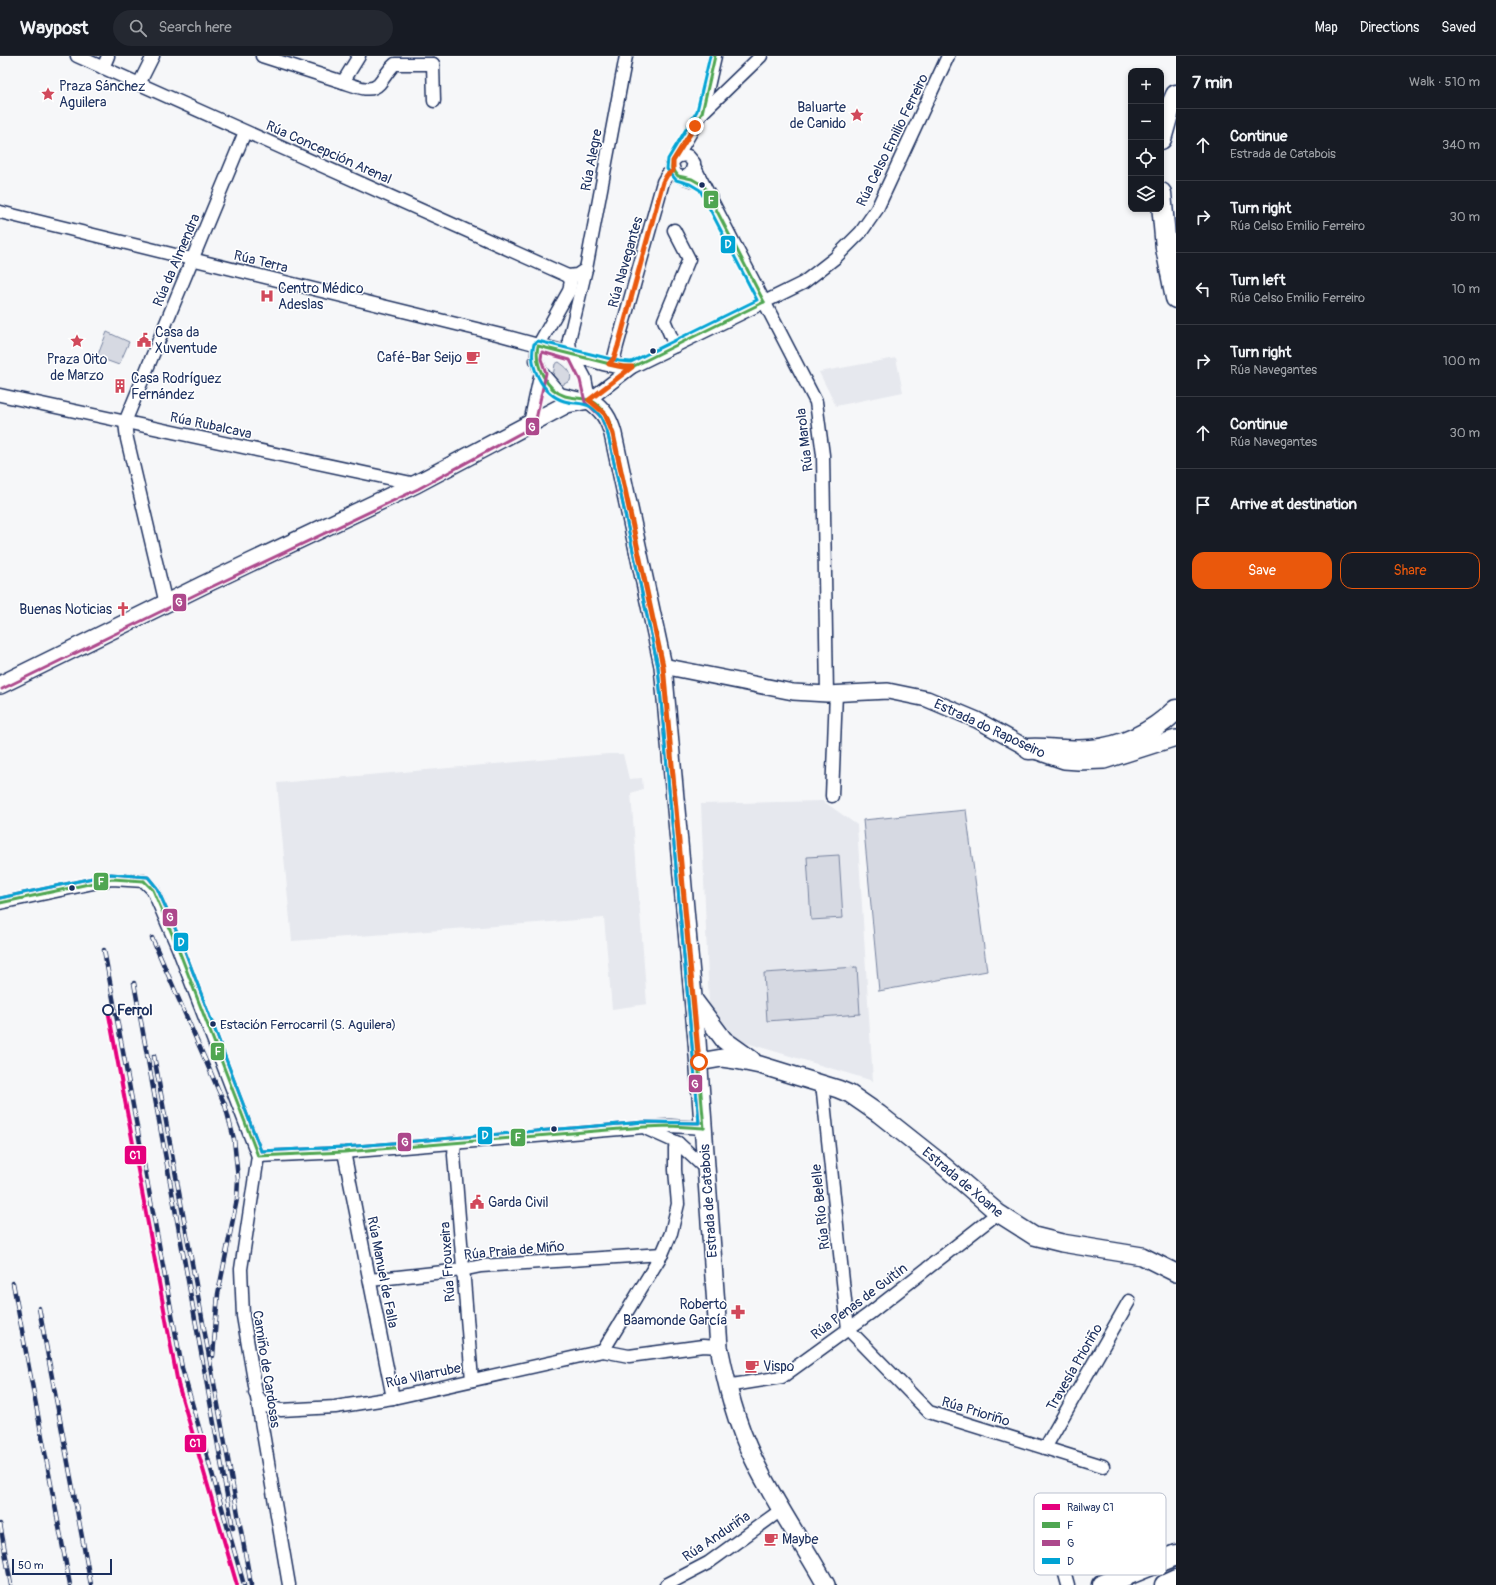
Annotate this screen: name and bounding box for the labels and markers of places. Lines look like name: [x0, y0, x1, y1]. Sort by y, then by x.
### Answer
place label: Praza Sánchez Aguilera: [59, 78, 145, 111]
place icon: Praza Sánchez Aguilera: [40, 86, 56, 102]
place label: Baluarte de Canido: [790, 99, 846, 132]
place icon: Baluarte de Canido: [849, 107, 865, 123]
unlabelled marker: [697, 180, 707, 190]
place label: Centro Médico Adeslas: [278, 280, 364, 313]
hospital icon: Centro Médico Adeslas: [259, 288, 275, 304]
place label: Casa da Xuventude: [155, 324, 217, 357]
public building icon: Casa da Xuventude: [136, 332, 152, 348]
place icon: Praza Oito de Marzo: [69, 333, 85, 349]
unlabelled marker: [648, 346, 658, 356]
place label: Café-Bar Seijo: [377, 349, 462, 366]
cafe icon: Café-Bar Seijo: [465, 349, 481, 365]
place label: Praza Oito de Marzo: [47, 351, 108, 384]
place label: Casa Rodríguez Fernández: [131, 370, 222, 403]
building icon: Casa Rodríguez Fernández: [112, 378, 128, 394]
place label: Buenas Noticias: [19, 601, 113, 618]
church icon: Buenas Noticias: [115, 601, 131, 617]
unlabelled marker: [67, 883, 77, 893]
place label: Ferrol: [117, 1002, 152, 1019]
marker: Ferrol: [102, 1004, 114, 1016]
place label: Estación Ferrocarril (S. Aguilera): [220, 1017, 396, 1033]
marker: Estación Ferrocarril (S. Aguilera): [208, 1019, 218, 1029]
unlabelled marker: [549, 1124, 559, 1134]
public building icon: Garda Civil: [469, 1194, 485, 1210]
place label: Garda Civil: [488, 1194, 549, 1211]
place label: Roberto Baamonde García: [623, 1296, 727, 1329]
pharmacy icon: Roberto Baamonde García: [730, 1304, 746, 1320]
cafe icon: Vispo: [744, 1358, 760, 1374]
place label: Vispo: [763, 1358, 795, 1375]
cafe icon: Maybe: [763, 1531, 779, 1547]
place label: Maybe: [782, 1531, 818, 1548]

